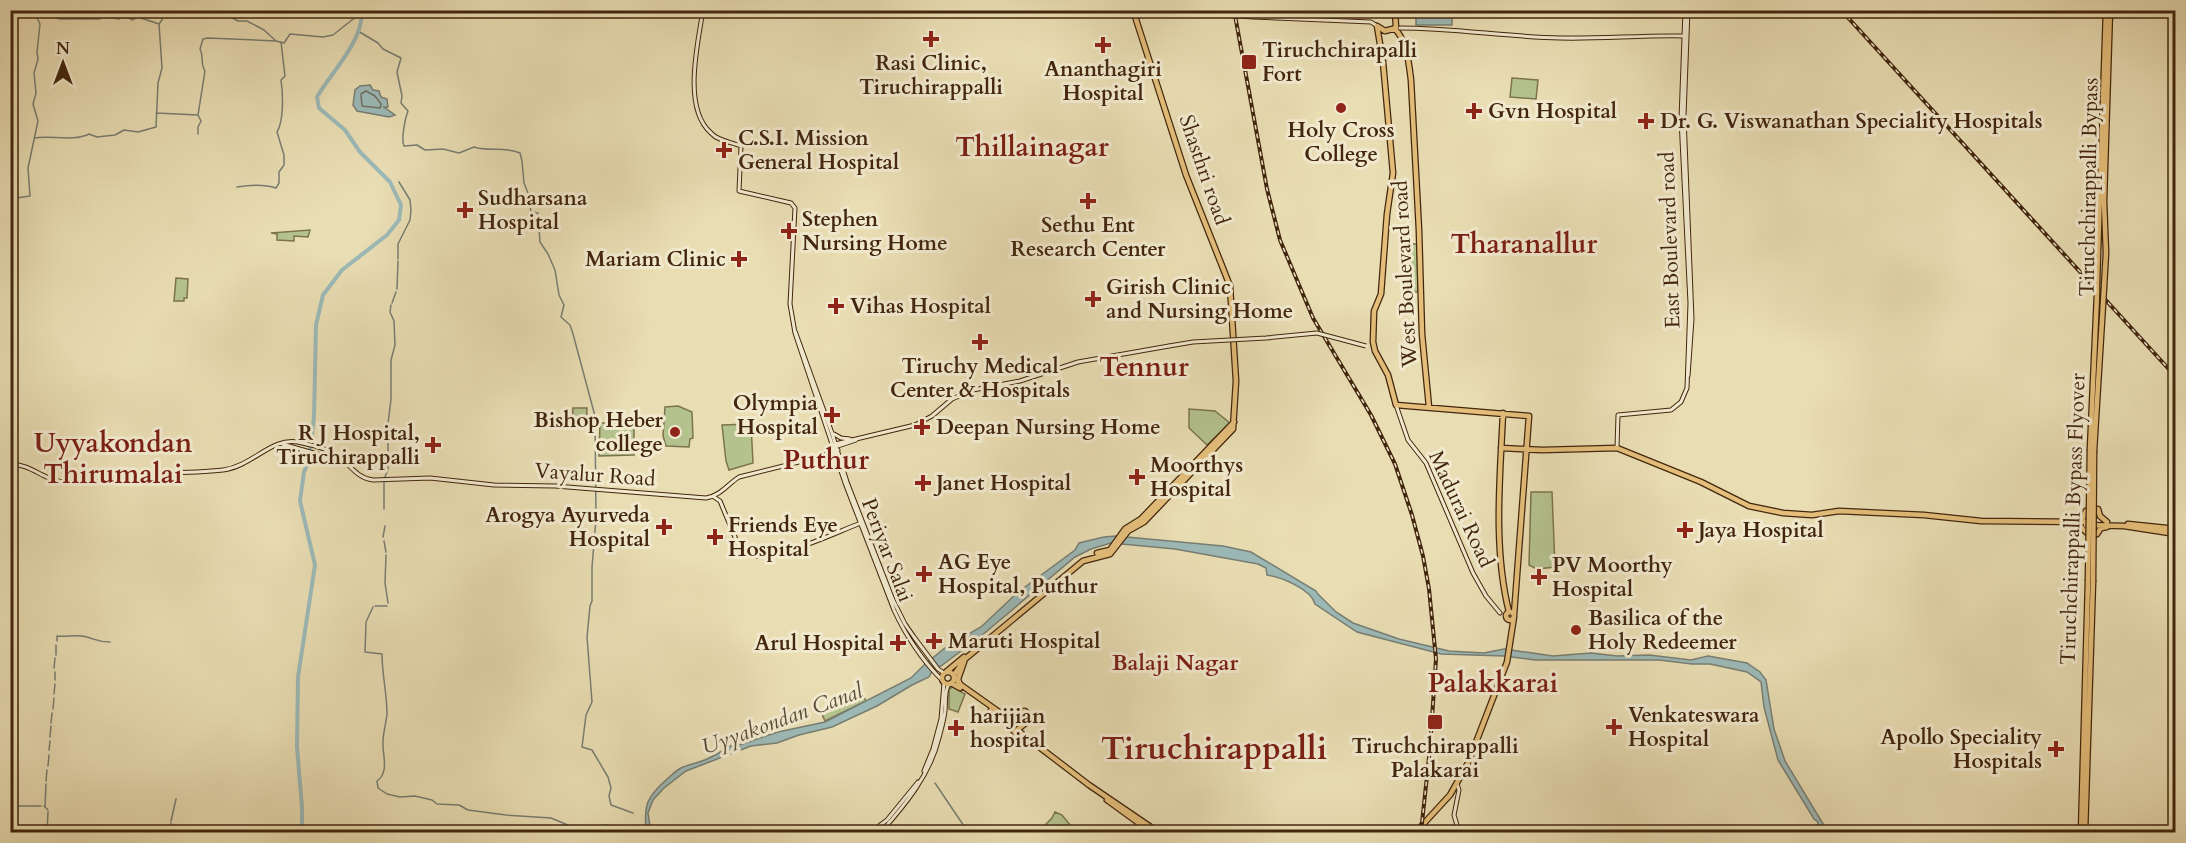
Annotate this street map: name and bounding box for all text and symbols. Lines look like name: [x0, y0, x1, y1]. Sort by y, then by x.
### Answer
marker: Rasi Clinic, Tiruchirappalli: [922, 30, 940, 48]
north arrow: [33, 33, 93, 93]
marker: Ananthagiri Hospital: [1094, 36, 1112, 54]
place label: Tiruchchirapalli Fort: [1262, 36, 1418, 89]
text: N: [56, 38, 70, 60]
place label: Rasi Clinic, Tiruchirappalli: [859, 49, 1003, 102]
marker: Tiruchchirapalli Fort: [1240, 53, 1258, 71]
place label: Ananthagiri Hospital: [1044, 55, 1162, 108]
street label: Tiruchchirappalli Bypass: [2073, 77, 2105, 297]
place label: Gvn Hospital: [1488, 97, 1617, 126]
marker: Holy Cross College: [1334, 101, 1348, 115]
marker: Gvn Hospital: [1465, 102, 1483, 120]
place label: Dr. G. Viswanathan Speciality Hospitals: [1660, 107, 2042, 136]
street label: Shasthri road: [1172, 111, 1236, 229]
marker: Dr. G. Viswanathan Speciality Hospitals: [1637, 112, 1655, 130]
place label: Holy Cross College: [1288, 116, 1394, 169]
place label: C.S.I. Mission General Hospital: [738, 124, 899, 177]
district label: Thillainagar: [955, 129, 1109, 166]
marker: C.S.I. Mission General Hospital: [715, 141, 733, 159]
street label: East Boulevard road: [1652, 151, 1688, 329]
street label: West Boulevard road: [1386, 180, 1424, 369]
place label: Sudharsana Hospital: [478, 184, 588, 237]
marker: Sethu Ent Research Center: [1079, 192, 1097, 210]
marker: Sudharsana Hospital: [456, 201, 474, 219]
place label: Stephen Nursing Home: [802, 205, 948, 258]
place label: Sethu Ent Research Center: [1010, 211, 1166, 264]
marker: Stephen Nursing Home: [780, 222, 798, 240]
district label: Tharanallur: [1451, 226, 1598, 263]
place label: Mariam Clinic: [585, 245, 726, 274]
marker: Mariam Clinic: [730, 250, 748, 268]
place label: Girish Clinic and Nursing Home: [1106, 273, 1293, 326]
marker: Girish Clinic and Nursing Home: [1084, 290, 1102, 308]
place label: Vihas Hospital: [850, 292, 991, 321]
marker: Vihas Hospital: [827, 297, 845, 315]
marker: Tiruchy Medical Center & Hospitals: [971, 333, 989, 351]
district label: Tennur: [1099, 349, 1189, 386]
place label: Tiruchy Medical Center & Hospitals: [890, 352, 1070, 405]
street label: Tiruchchirappalli Bypass Flyover: [2053, 372, 2093, 665]
place label: Olympia Hospital: [733, 389, 819, 442]
place label: Bishop Heber college: [534, 406, 664, 459]
marker: Olympia Hospital: [823, 406, 841, 424]
place label: Deepan Nursing Home: [936, 413, 1161, 442]
marker: Deepan Nursing Home: [913, 418, 931, 436]
place label: R J Hospital, Tiruchirappalli: [276, 419, 420, 472]
district label: Uyyakondan Thirumalai: [34, 425, 193, 493]
marker: Bishop Heber college: [668, 425, 682, 439]
marker: R J Hospital, Tiruchirappalli: [424, 436, 442, 454]
district label: Puthur: [783, 442, 869, 479]
street label: Madurai Road: [1421, 446, 1501, 572]
place label: Moorthys Hospital: [1150, 451, 1243, 504]
street label: Vayalur Road: [534, 456, 656, 494]
marker: Moorthys Hospital: [1128, 468, 1146, 486]
place label: Janet Hospital: [933, 469, 1071, 498]
marker: Janet Hospital: [914, 474, 932, 492]
street label: Periyar Salai: [854, 494, 920, 606]
place label: Arogya Ayurveda Hospital: [485, 501, 651, 554]
place label: Friends Eye Hospital: [728, 511, 838, 564]
place label: Jaya Hospital: [1695, 516, 1824, 545]
marker: Arogya Ayurveda Hospital: [655, 518, 673, 536]
marker: Jaya Hospital: [1676, 521, 1694, 539]
marker: Friends Eye Hospital: [706, 528, 724, 546]
place label: AG Eye Hospital, Puthur: [938, 548, 1098, 601]
place label: PV Moorthy Hospital: [1552, 551, 1673, 604]
marker: AG Eye Hospital, Puthur: [915, 565, 933, 583]
marker: PV Moorthy Hospital: [1530, 568, 1548, 586]
place label: Basilica of the Holy Redeemer: [1588, 604, 1737, 657]
marker: Basilica of the Holy Redeemer: [1569, 623, 1583, 637]
place label: Maruti Hospital: [948, 627, 1100, 656]
place label: Arul Hospital: [755, 629, 884, 658]
marker: Maruti Hospital: [925, 632, 943, 650]
marker: Arul Hospital: [889, 634, 907, 652]
district label: Balaji Nagar: [1112, 648, 1238, 678]
district label: Palakkarai: [1428, 665, 1558, 702]
water label: Uyyakondan Canal: [697, 675, 868, 762]
place label: Venkateswara Hospital: [1628, 701, 1760, 754]
place label: harijian hospital: [970, 702, 1046, 755]
marker: Tiruchchirappalli Palakarai: [1426, 713, 1444, 731]
marker: Venkateswara Hospital: [1605, 718, 1623, 736]
marker: harijian hospital: [947, 719, 965, 737]
place label: Apollo Speciality Hospitals: [1880, 723, 2042, 776]
district label: Tiruchirappalli: [1101, 726, 1327, 771]
place label: Tiruchchirappalli Palakarai: [1351, 732, 1519, 785]
marker: Apollo Speciality Hospitals: [2047, 740, 2065, 758]

